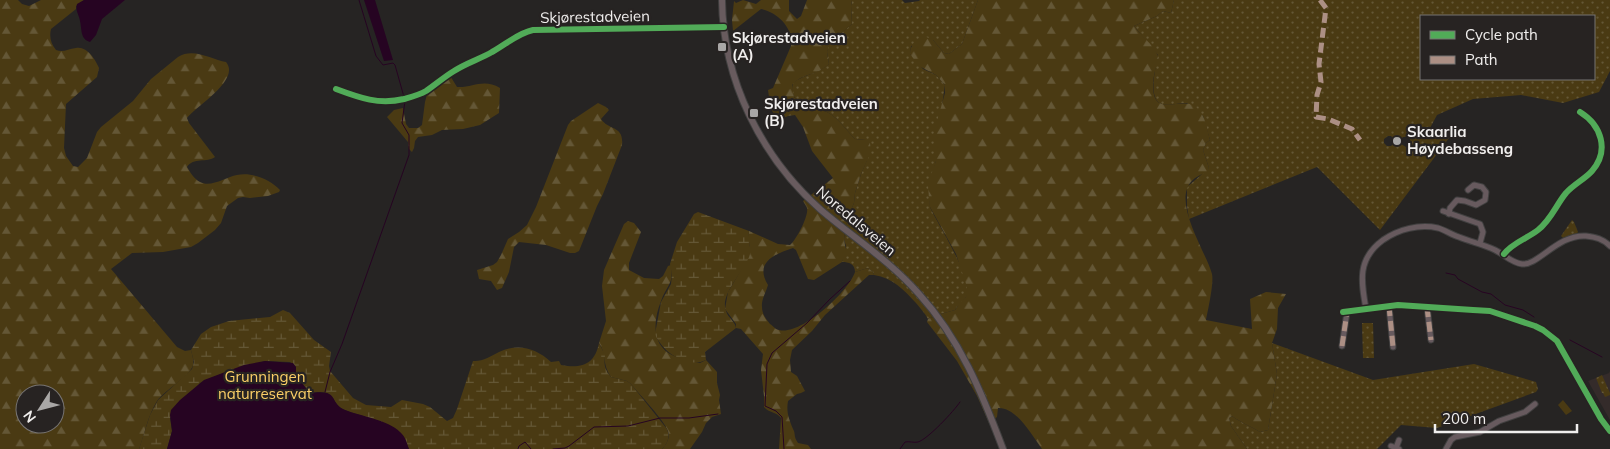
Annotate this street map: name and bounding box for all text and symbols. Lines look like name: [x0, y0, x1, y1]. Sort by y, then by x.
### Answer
street label: Skjørestadveien: [540, 6, 650, 27]
legend: [1420, 15, 1595, 80]
text: Cycle path: [1465, 25, 1538, 44]
place label: Skjørestadveien (A): [732, 28, 846, 64]
marker: Skjørestadveien (A): [716, 41, 728, 53]
text: Path: [1465, 50, 1497, 69]
place label: Skjørestadveien (B): [764, 94, 878, 130]
marker: Skjørestadveien (B): [748, 107, 760, 119]
place label: Skaarlia Høydebasseng: [1407, 122, 1513, 158]
marker: Skaarlia Høydebasseng: [1391, 135, 1403, 147]
street label: Noredalsveien: [812, 182, 900, 260]
park label: Grunningen naturreservat: [218, 367, 312, 403]
north arrow: [15, 384, 65, 434]
scale bar: [1435, 402, 1578, 434]
text: N: [19, 407, 40, 426]
text: 200 m: [1442, 409, 1486, 428]

